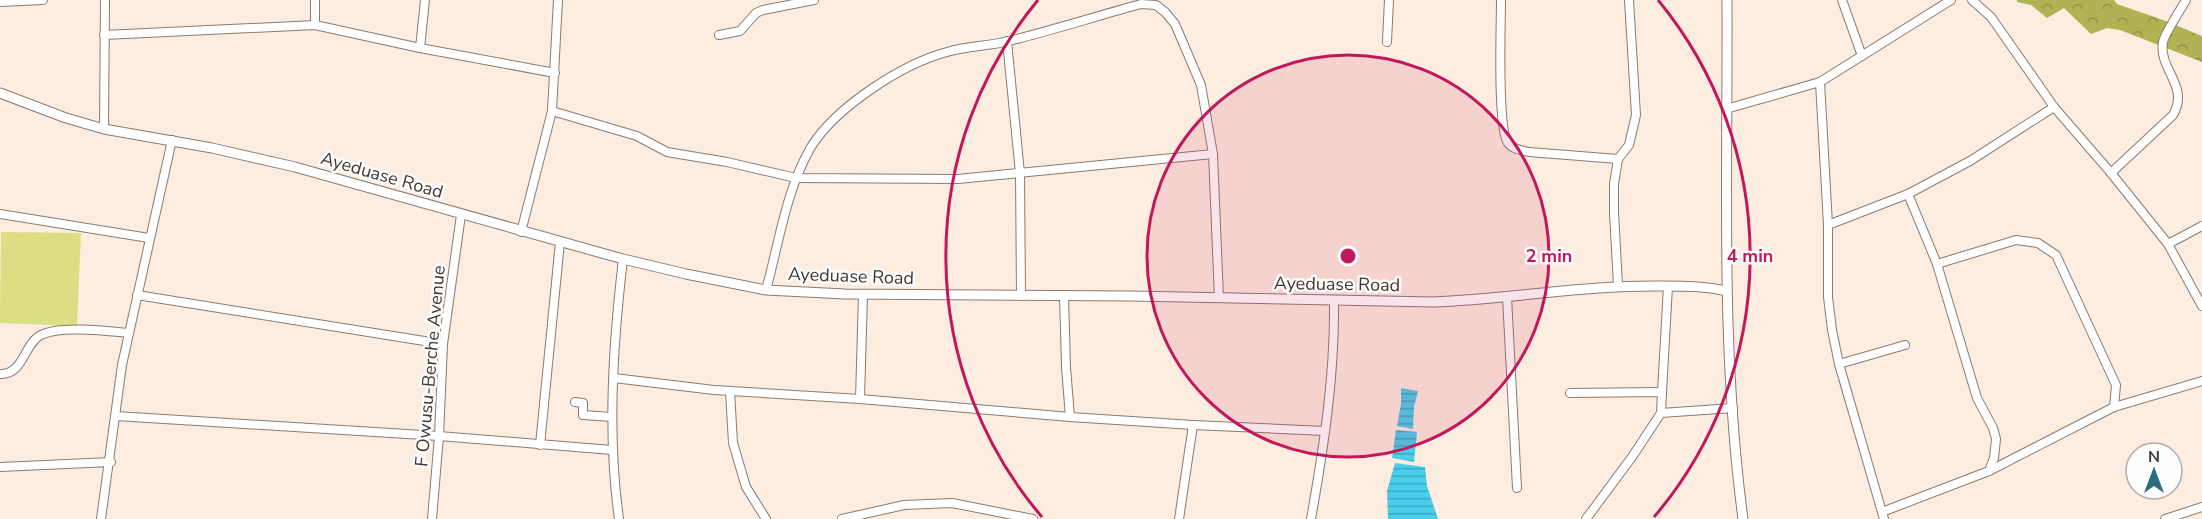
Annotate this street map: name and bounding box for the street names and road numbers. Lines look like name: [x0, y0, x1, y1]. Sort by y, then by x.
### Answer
street label: Ayeduase Road: [318, 146, 446, 204]
street label: Ayeduase Road: [788, 262, 914, 290]
street label: F Owusu-Berche Avenue: [409, 264, 451, 468]
street label: Ayeduase Road: [1274, 271, 1400, 297]

